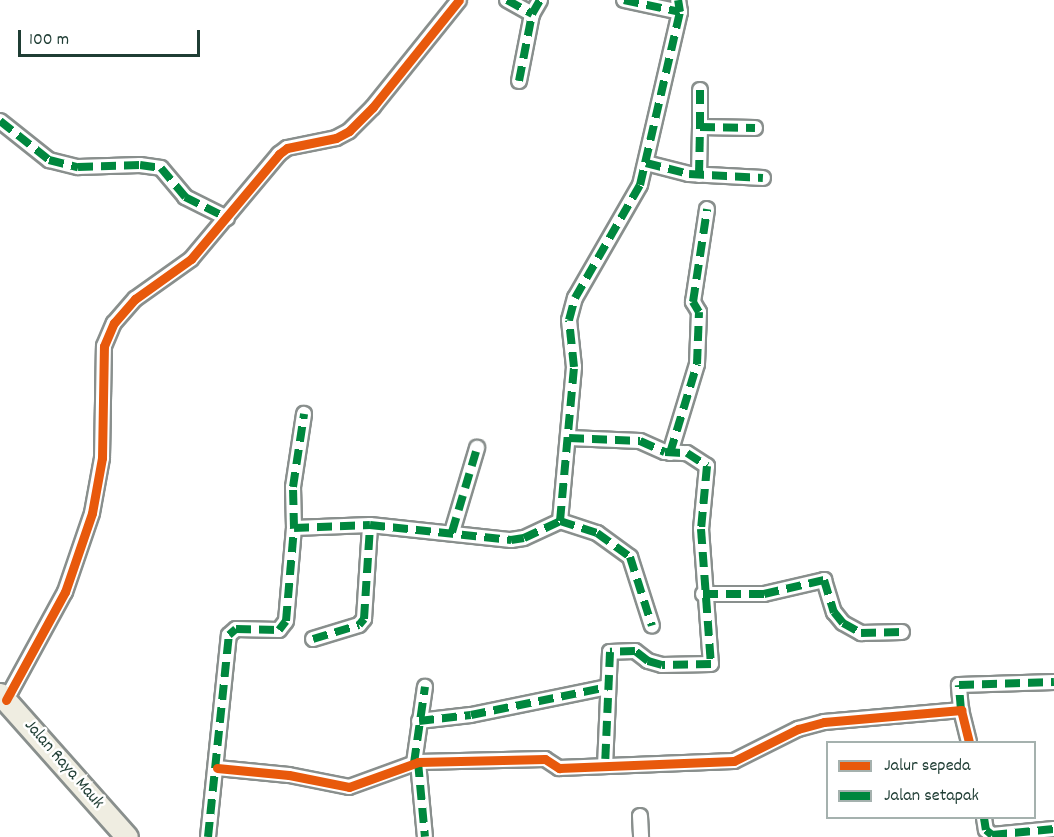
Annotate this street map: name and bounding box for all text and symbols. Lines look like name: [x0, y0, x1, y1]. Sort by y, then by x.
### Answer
scale bar: [21, 18, 202, 56]
text: 100 m: [29, 28, 69, 53]
street label: Jalan Raya Mauk: [18, 716, 108, 814]
legend: [826, 741, 1036, 819]
text: Jalur sepeda: [884, 754, 970, 779]
text: Jalan setapak: [884, 784, 979, 809]

